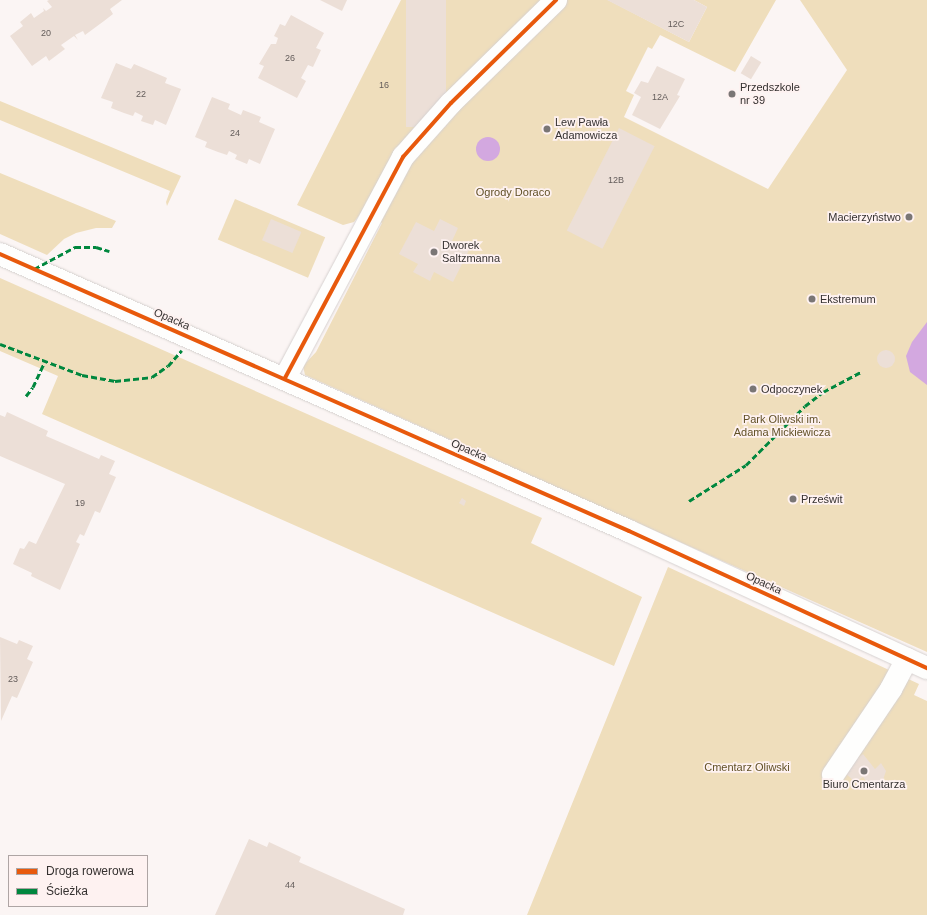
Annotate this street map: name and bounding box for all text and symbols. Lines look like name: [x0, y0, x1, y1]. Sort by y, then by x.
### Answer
house number: 12C: [668, 19, 684, 29]
house number: 20: [41, 28, 51, 38]
house number: 26: [285, 53, 295, 63]
house number: 16: [379, 80, 389, 90]
place label: Przedszkole nr 39: [740, 81, 800, 107]
house number: 22: [136, 89, 146, 99]
marker: Przedszkole nr 39: [727, 89, 737, 99]
house number: 12A: [652, 92, 668, 102]
place label: Lew Pawła Adamowicza: [555, 116, 617, 142]
marker: Lew Pawła Adamowicza: [542, 124, 552, 134]
house number: 24: [230, 128, 240, 138]
house number: 12B: [608, 175, 624, 185]
park label: Ogrody Doraco: [476, 185, 550, 199]
place label: Macierzyństwo: [828, 210, 901, 224]
marker: Macierzyństwo: [904, 212, 914, 222]
place label: Dworek Saltzmanna: [442, 239, 500, 265]
marker: Dworek Saltzmanna: [429, 247, 439, 257]
place label: Ekstremum: [820, 292, 876, 306]
marker: Ekstremum: [807, 294, 817, 304]
street label: Opacka: [152, 306, 192, 332]
place label: Odpoczynek: [761, 382, 822, 396]
marker: Odpoczynek: [748, 384, 758, 394]
park label: Park Oliwski im. Adama Mickiewicza: [734, 413, 830, 439]
street label: Opacka: [449, 436, 489, 464]
place label: Prześwit: [801, 492, 843, 506]
marker: Prześwit: [788, 494, 798, 504]
house number: 19: [75, 498, 85, 508]
street label: Opacka: [744, 569, 784, 597]
house number: 23: [8, 674, 18, 684]
park label: Cmentarz Oliwski: [704, 760, 790, 774]
marker: Biuro Cmentarza: [859, 766, 869, 776]
place label: Biuro Cmentarza: [823, 777, 905, 791]
legend: [8, 855, 148, 907]
text: Droga rowerowa: [46, 864, 134, 878]
house number: 44: [285, 880, 295, 890]
text: Ścieżka: [46, 884, 88, 898]

